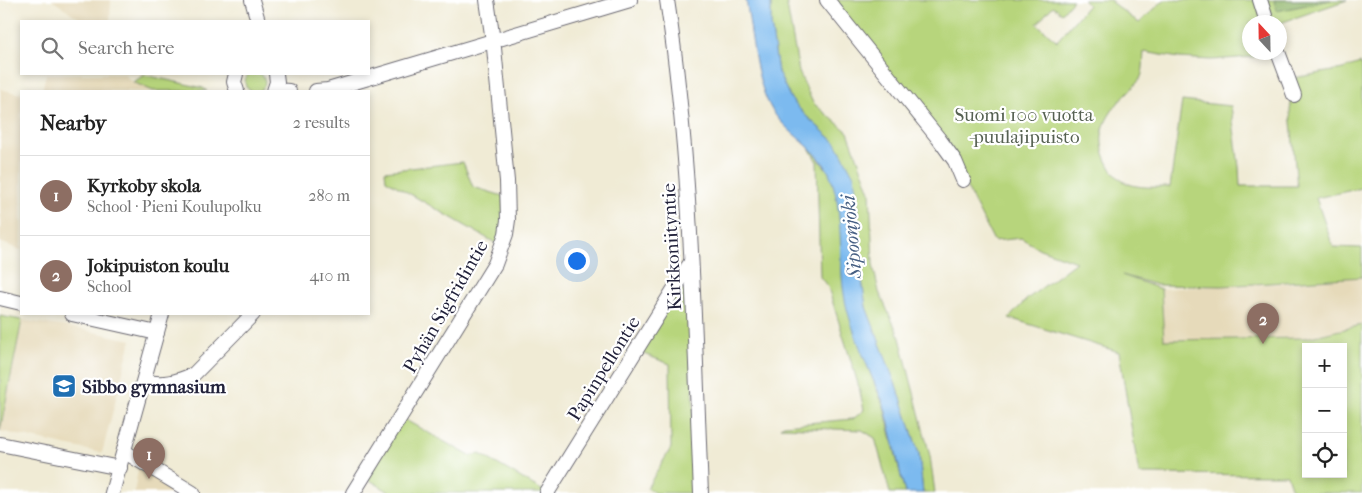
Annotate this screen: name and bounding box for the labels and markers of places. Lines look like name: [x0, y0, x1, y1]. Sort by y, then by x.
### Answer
pin: 2: [1247, 303, 1279, 344]
school or university icon: Sibbo gymnasium: [51, 373, 77, 399]
place label: Sibbo gymnasium: [82, 376, 226, 398]
pin: 1: [133, 438, 165, 479]

